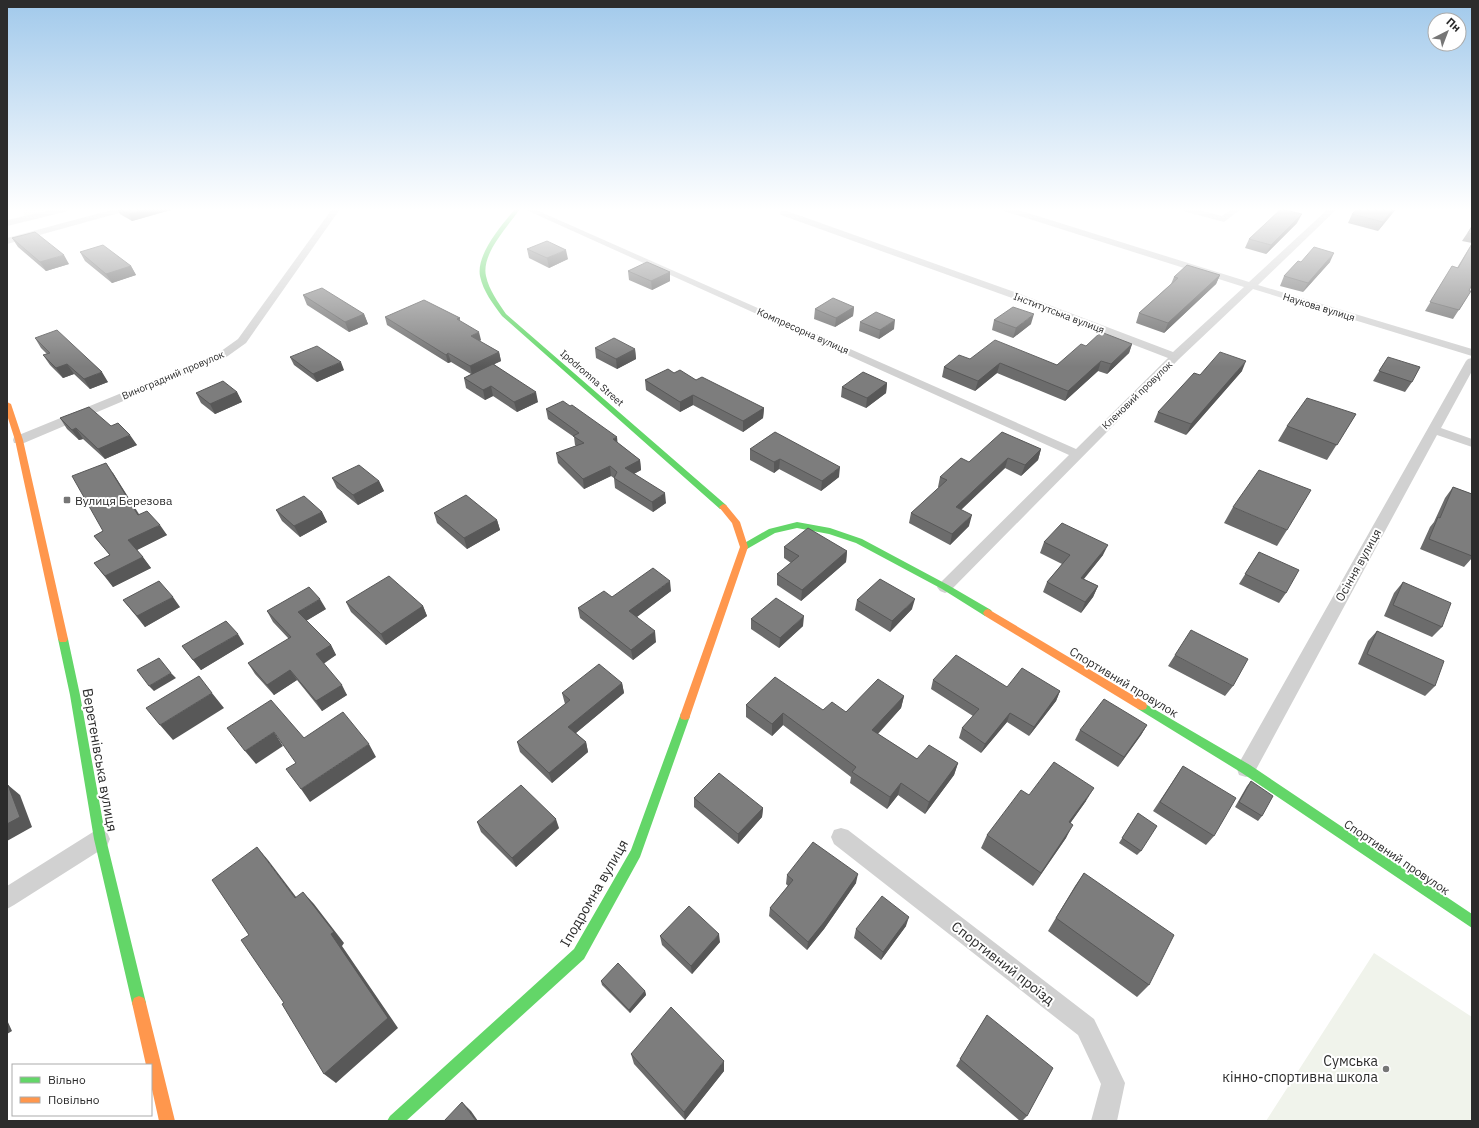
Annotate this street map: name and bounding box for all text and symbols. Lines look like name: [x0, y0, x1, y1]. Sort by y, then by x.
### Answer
north arrow: [1427, 12, 1467, 52]
text: Пн: [1444, 15, 1464, 35]
street label: Інститутська вулиця: [1012, 290, 1106, 336]
street label: Наукова вулиця: [1281, 290, 1357, 324]
street label: Компресорна вулиця: [755, 305, 851, 357]
street label: Виноградний провулок: [120, 347, 227, 402]
street label: Ipodromna Street: [558, 347, 627, 409]
street label: Кленовий провулок: [1099, 358, 1175, 432]
place label: Вулиця Березова: [75, 493, 173, 508]
marker: Вулиця Березова: [62, 495, 72, 505]
street label: Осіння вулиця: [1332, 526, 1384, 604]
street label: Спортивний провулок: [1067, 644, 1181, 721]
street label: Веретенівська вулиця: [79, 687, 121, 833]
street label: Спортивний провулок: [1341, 816, 1453, 898]
street label: Іподромна вулиця: [556, 836, 632, 950]
street label: Спортивний проїзд: [948, 917, 1058, 1009]
place label: Сумська кінно-спортивна школа: [1222, 1052, 1379, 1086]
legend: [12, 1064, 152, 1116]
marker: Сумська кінно-спортивна школа: [1381, 1064, 1391, 1074]
text: Вільно: [48, 1072, 86, 1087]
text: Повільно: [48, 1092, 100, 1107]

